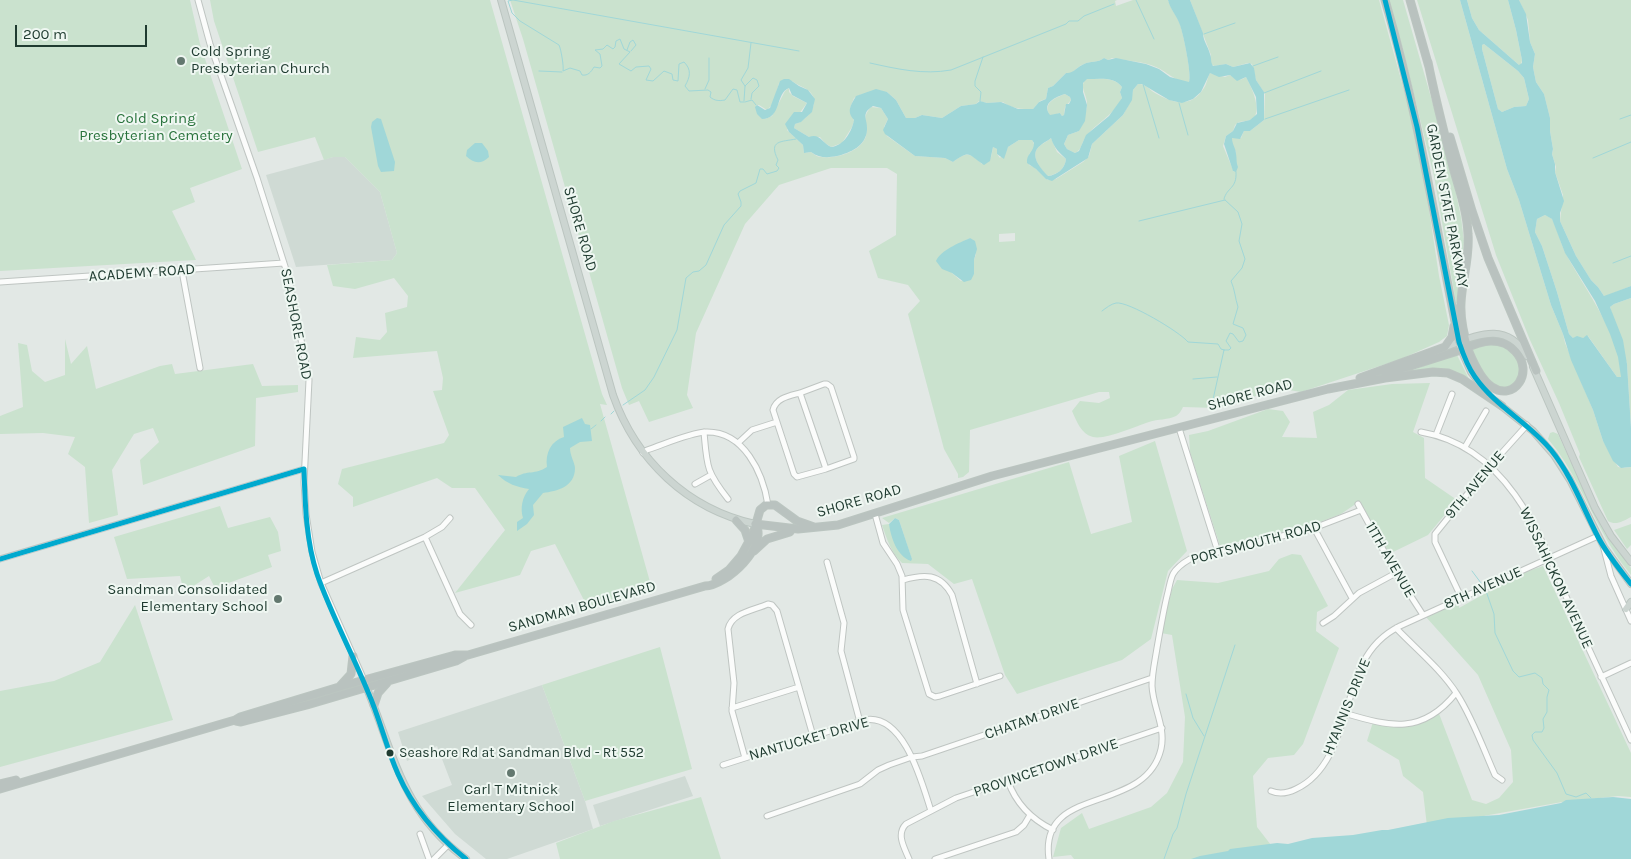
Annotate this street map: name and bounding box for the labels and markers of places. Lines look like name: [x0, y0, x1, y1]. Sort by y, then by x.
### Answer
place label: Cold Spring Presbyterian Church: [191, 43, 330, 78]
marker: Cold Spring Presbyterian Church: [175, 55, 187, 67]
place label: Sandman Consolidated Elementary School: [107, 581, 268, 616]
marker: Sandman Consolidated Elementary School: [272, 593, 284, 605]
place label: Seashore Rd at Sandman Blvd - Rt 552: [399, 745, 644, 761]
marker: Seashore Rd at Sandman Blvd - Rt 552: [385, 748, 395, 758]
marker: Carl T Mitnick Elementary School: [505, 767, 517, 779]
place label: Carl T Mitnick Elementary School: [447, 781, 575, 816]

